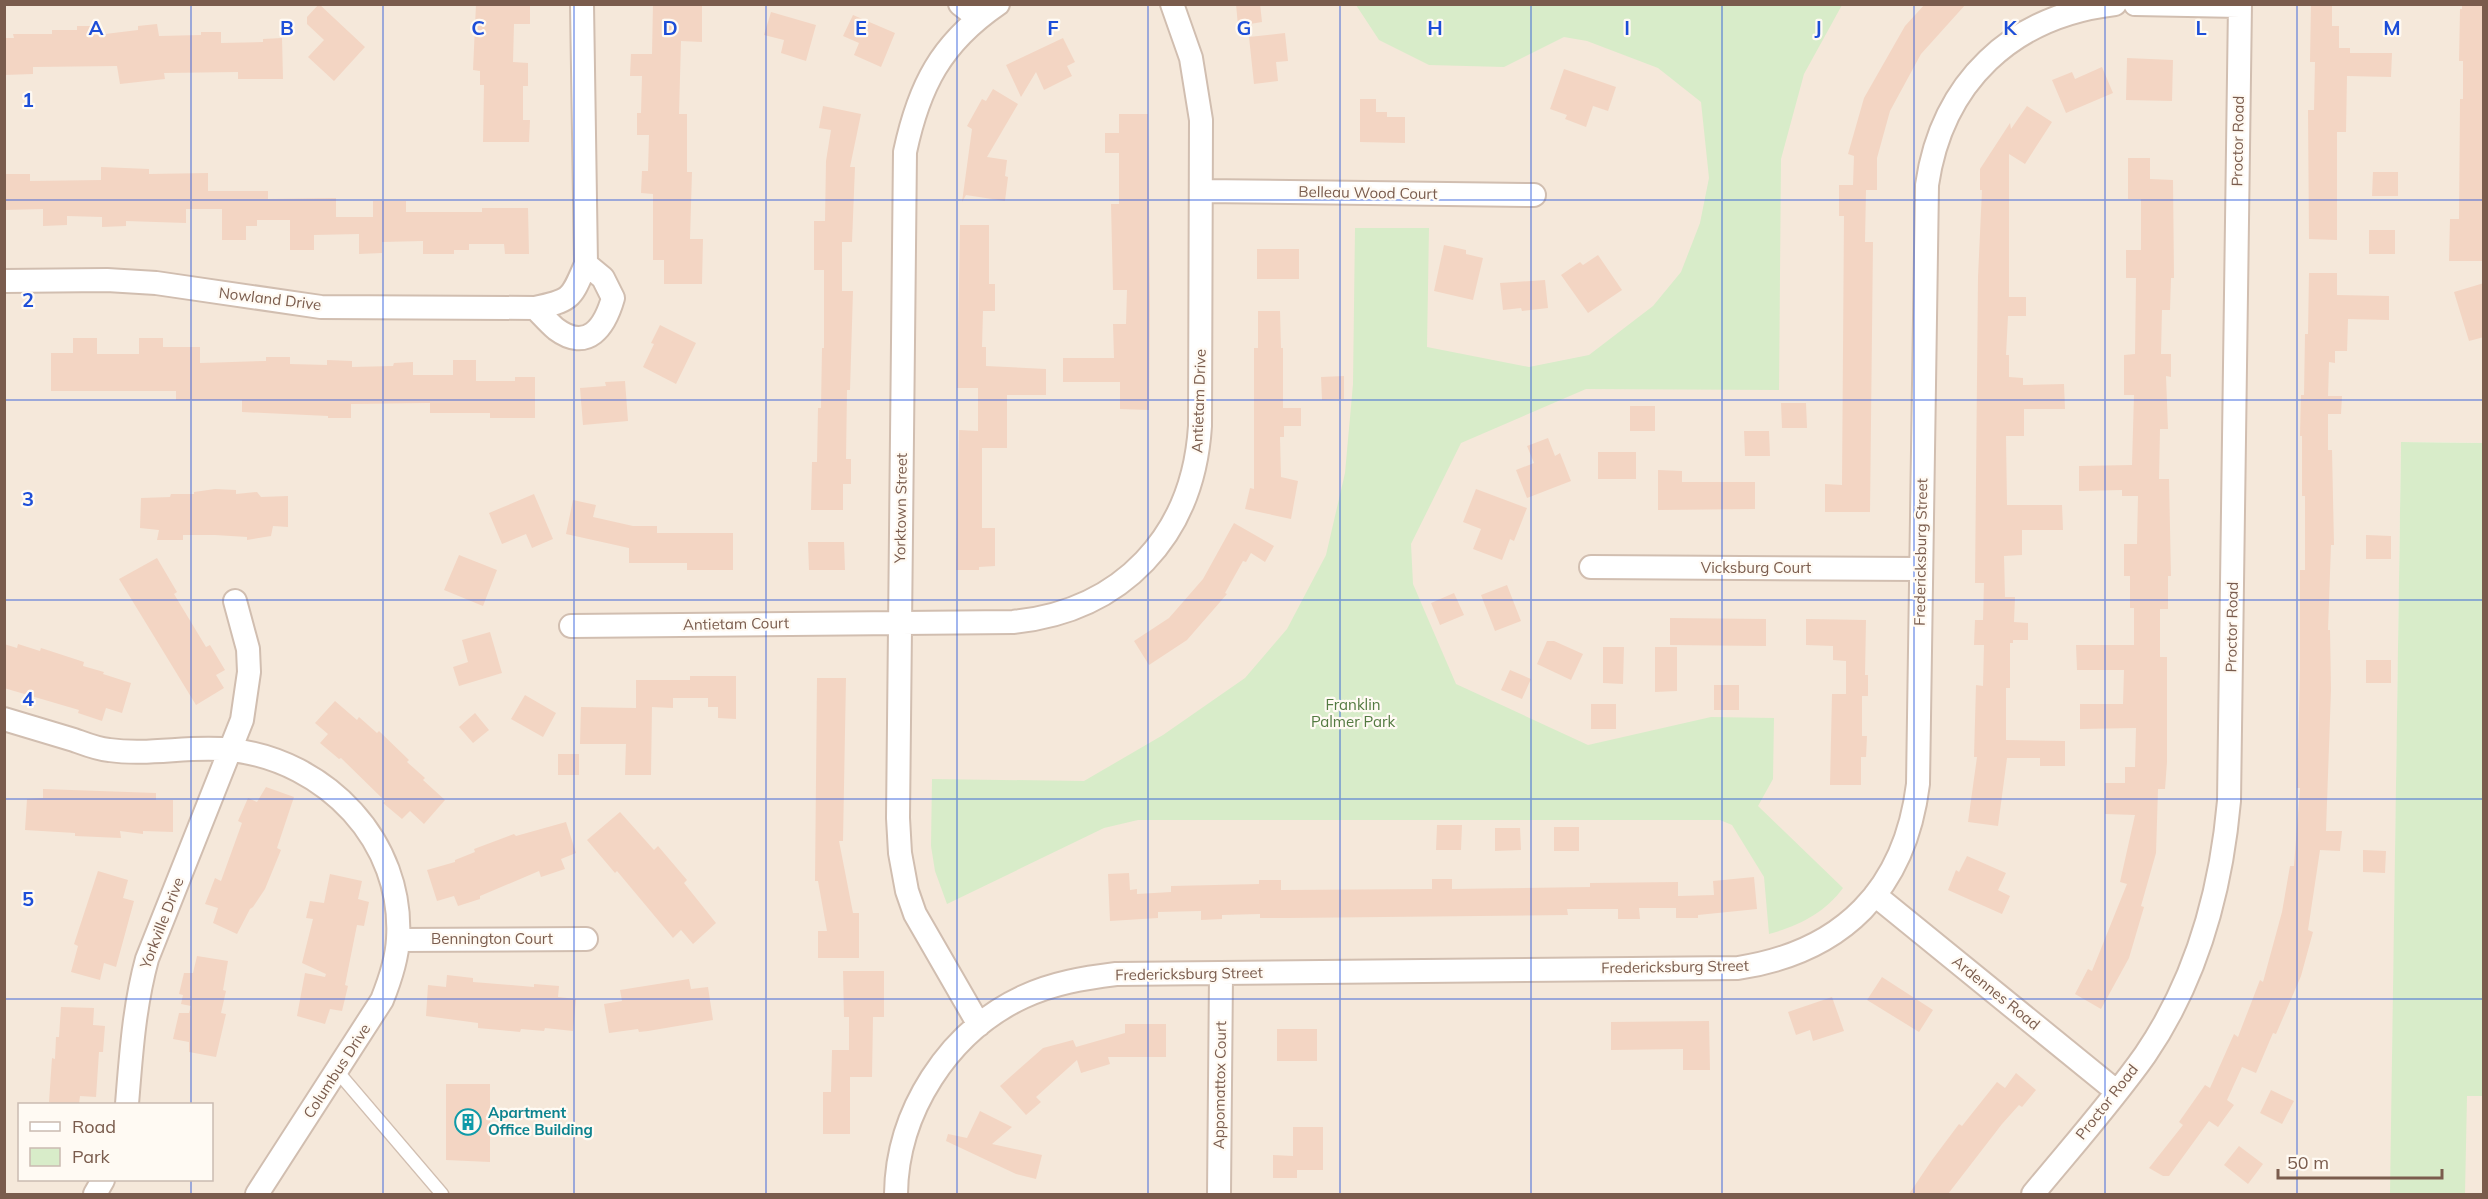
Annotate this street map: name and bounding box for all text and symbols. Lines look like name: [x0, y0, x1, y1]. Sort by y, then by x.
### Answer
text: A: [89, 15, 104, 40]
text: B: [280, 15, 294, 40]
text: C: [471, 15, 485, 40]
text: D: [662, 15, 678, 40]
text: E: [855, 15, 867, 40]
text: F: [1047, 15, 1059, 40]
text: G: [1237, 15, 1251, 40]
text: H: [1427, 15, 1443, 40]
text: I: [1624, 15, 1630, 40]
text: J: [1814, 15, 1822, 40]
text: K: [2003, 15, 2017, 40]
text: L: [2195, 15, 2207, 40]
text: M: [2383, 15, 2401, 40]
text: 1: [22, 87, 34, 112]
street label: Proctor Road: [2227, 95, 2248, 187]
street label: Belleau Wood Court: [1298, 182, 1438, 203]
street label: Nowland Drive: [218, 283, 322, 314]
text: 2: [22, 287, 34, 312]
street label: Antietam Drive: [1187, 349, 1210, 453]
street label: Yorktown Street: [890, 453, 911, 564]
street label: Fredericksburg Street: [1910, 478, 1931, 626]
text: 3: [22, 486, 34, 511]
street label: Vicksburg Court: [1701, 558, 1811, 577]
street label: Proctor Road: [2221, 581, 2242, 673]
street label: Antietam Court: [683, 613, 789, 634]
text: 4: [22, 686, 34, 711]
park label: Franklin Palmer Park: [1311, 695, 1395, 731]
street label: Yorkville Drive: [135, 874, 188, 972]
text: 5: [22, 886, 34, 911]
street label: Bennington Court: [431, 929, 553, 948]
street label: Ardennes Road: [1949, 951, 2044, 1034]
street label: Fredericksburg Street: [1601, 956, 1749, 977]
street label: Fredericksburg Street: [1115, 963, 1263, 984]
street label: Columbus Drive: [299, 1020, 374, 1122]
street label: Appomattox Court: [1209, 1021, 1230, 1149]
street label: Proctor Road: [2071, 1060, 2142, 1143]
legend: [18, 1103, 213, 1181]
place label: Apartment Office Building: [488, 1103, 593, 1139]
building icon: Apartment Office Building: [453, 1107, 483, 1137]
text: Road: [72, 1115, 116, 1138]
scale bar: [2278, 1142, 2442, 1180]
text: Park: [72, 1145, 111, 1168]
text: 50 m: [2287, 1151, 2329, 1174]

